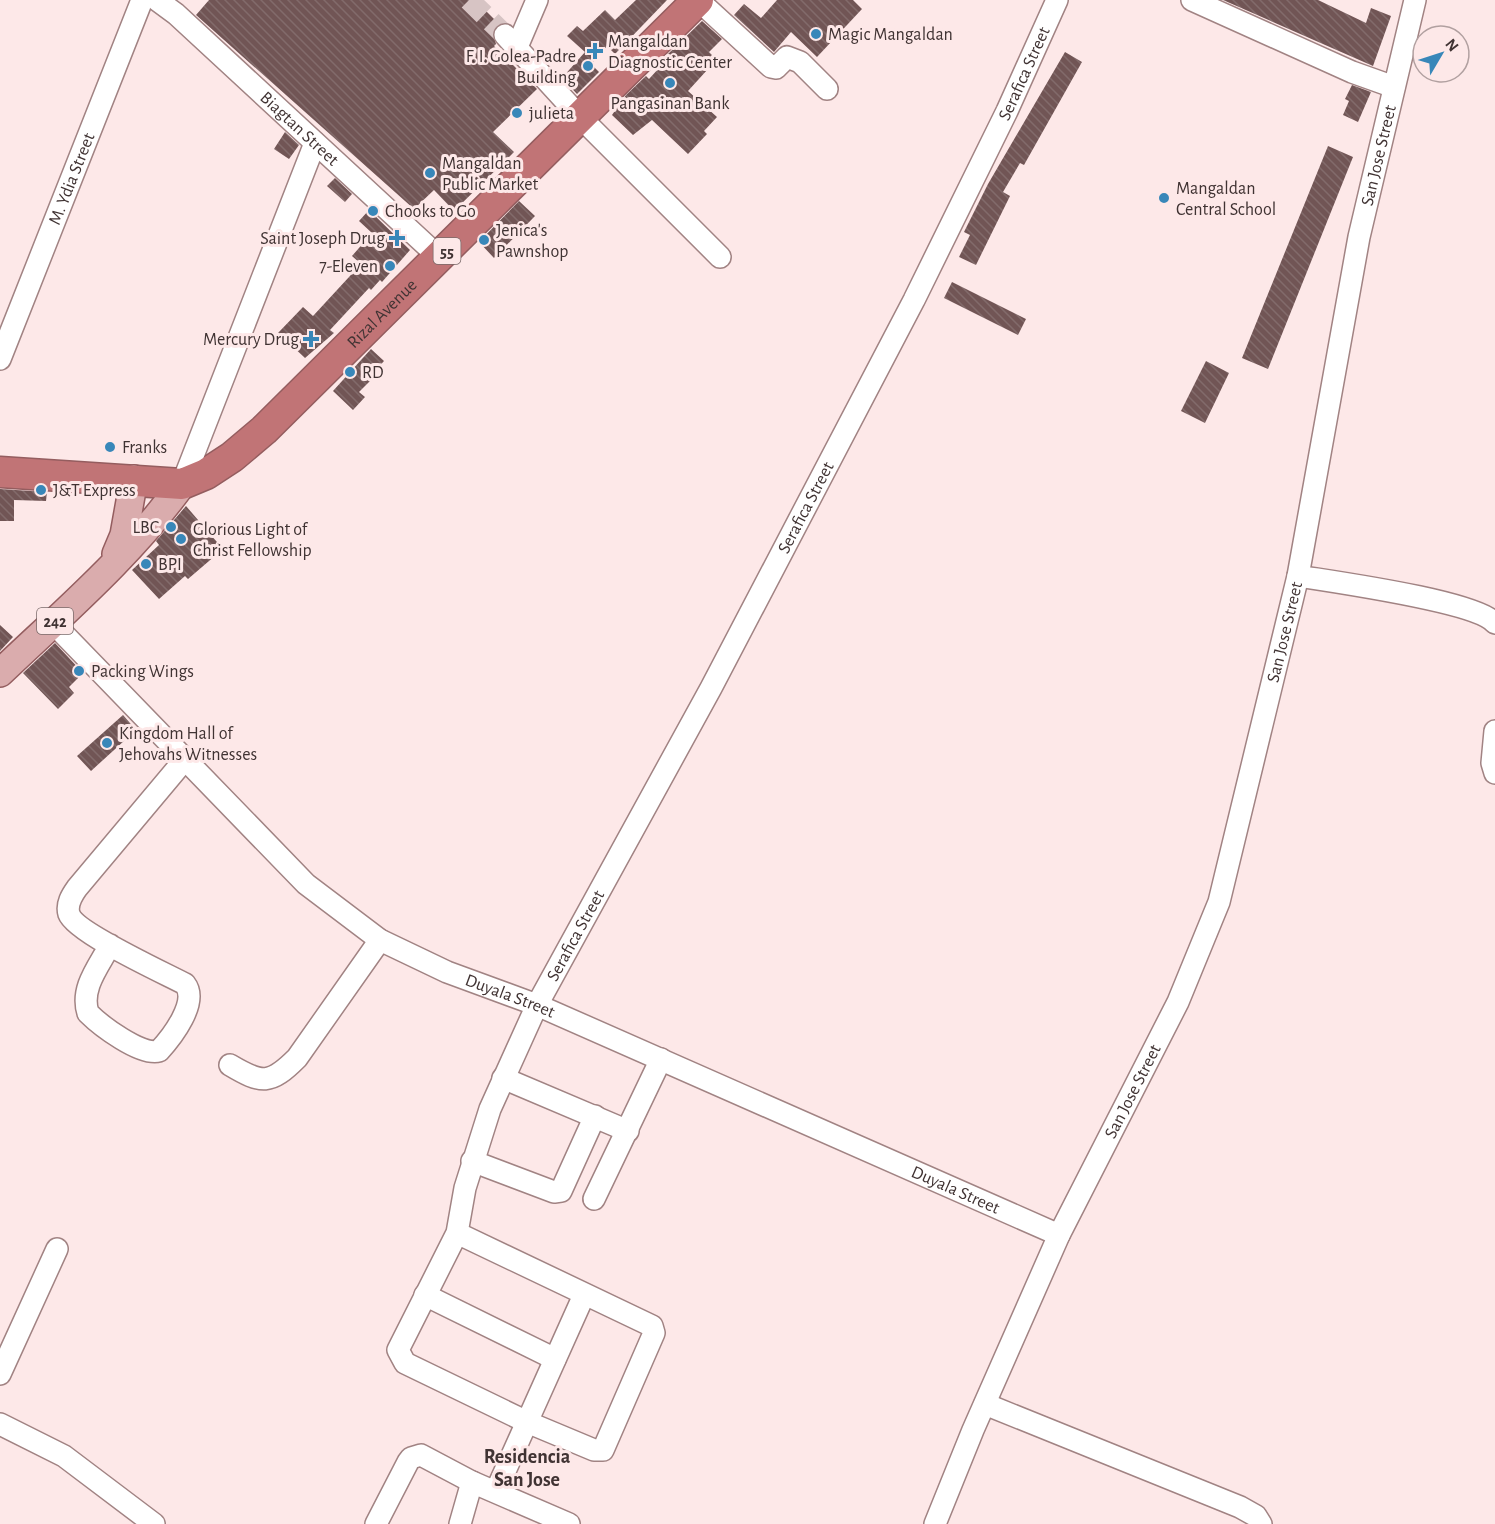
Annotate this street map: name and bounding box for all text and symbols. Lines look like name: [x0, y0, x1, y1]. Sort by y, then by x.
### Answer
street label: Serafica Street: [996, 24, 1054, 124]
north arrow: [1411, 24, 1471, 84]
place label: Magic Mangaldan: [828, 26, 953, 44]
marker: Magic Mangaldan: [809, 27, 823, 41]
place label: Mangaldan Diagnostic Center: [608, 33, 732, 72]
text: N: [1442, 36, 1462, 55]
marker: Mangaldan Diagnostic Center: [586, 42, 604, 60]
place label: F. I. Golea-Padre Building: [466, 48, 576, 87]
marker: F. I. Golea-Padre Building: [581, 59, 595, 73]
marker: Pangasinan Bank: [663, 76, 677, 90]
street label: Biagtan Street: [256, 89, 342, 170]
place label: Pangasinan Bank: [610, 95, 730, 113]
street label: San Jose Street: [1359, 103, 1400, 208]
place label: julieta: [529, 105, 574, 123]
marker: julieta: [510, 106, 524, 120]
street label: M. Ydia Street: [46, 130, 99, 227]
place label: Mangaldan Public Market: [442, 155, 538, 194]
marker: Mangaldan Public Market: [423, 166, 437, 180]
place label: Mangaldan Central School: [1176, 180, 1276, 219]
marker: Mangaldan Central School: [1157, 191, 1171, 205]
place label: Chooks to Go: [385, 203, 476, 221]
marker: Chooks to Go: [366, 204, 380, 218]
place label: Jenica's Pawnshop: [496, 222, 568, 261]
place label: Saint Joseph Drug: [260, 230, 385, 248]
marker: Saint Joseph Drug: [390, 231, 404, 245]
marker: Jenica's Pawnshop: [477, 233, 491, 247]
road number: 55: [434, 238, 460, 264]
place label: 7-Eleven: [319, 258, 378, 276]
marker: 7-Eleven: [383, 259, 397, 273]
street label: Rizal Avenue: [344, 276, 421, 352]
place label: Mercury Drug: [203, 331, 299, 349]
marker: Mercury Drug: [304, 332, 318, 346]
place label: RD: [362, 364, 384, 382]
marker: RD: [343, 365, 357, 379]
place label: Franks: [122, 439, 167, 457]
marker: Franks: [103, 440, 117, 454]
street label: Serafica Street: [775, 459, 838, 557]
place label: J&T Express: [53, 482, 136, 500]
marker: J&T Express: [34, 483, 48, 497]
place label: LBC: [132, 519, 159, 537]
marker: LBC: [164, 520, 178, 534]
place label: Glorious Light of Christ Fellowship: [193, 521, 312, 560]
marker: Glorious Light of Christ Fellowship: [174, 532, 188, 546]
place label: BPI: [158, 556, 182, 574]
marker: BPI: [139, 557, 153, 571]
street label: San Jose Street: [1265, 580, 1306, 684]
road number: 242: [37, 608, 73, 634]
place label: Packing Wings: [91, 663, 194, 681]
marker: Packing Wings: [72, 664, 86, 678]
place label: Kingdom Hall of Jehovahs Witnesses: [119, 725, 257, 764]
marker: Kingdom Hall of Jehovahs Witnesses: [100, 736, 114, 750]
street label: Serafica Street: [544, 887, 608, 984]
street label: Duyala Street: [463, 971, 558, 1022]
street label: San Jose Street: [1102, 1041, 1165, 1142]
street label: Duyala Street: [908, 1163, 1002, 1218]
district label: Residencia San Jose: [484, 1447, 571, 1490]

